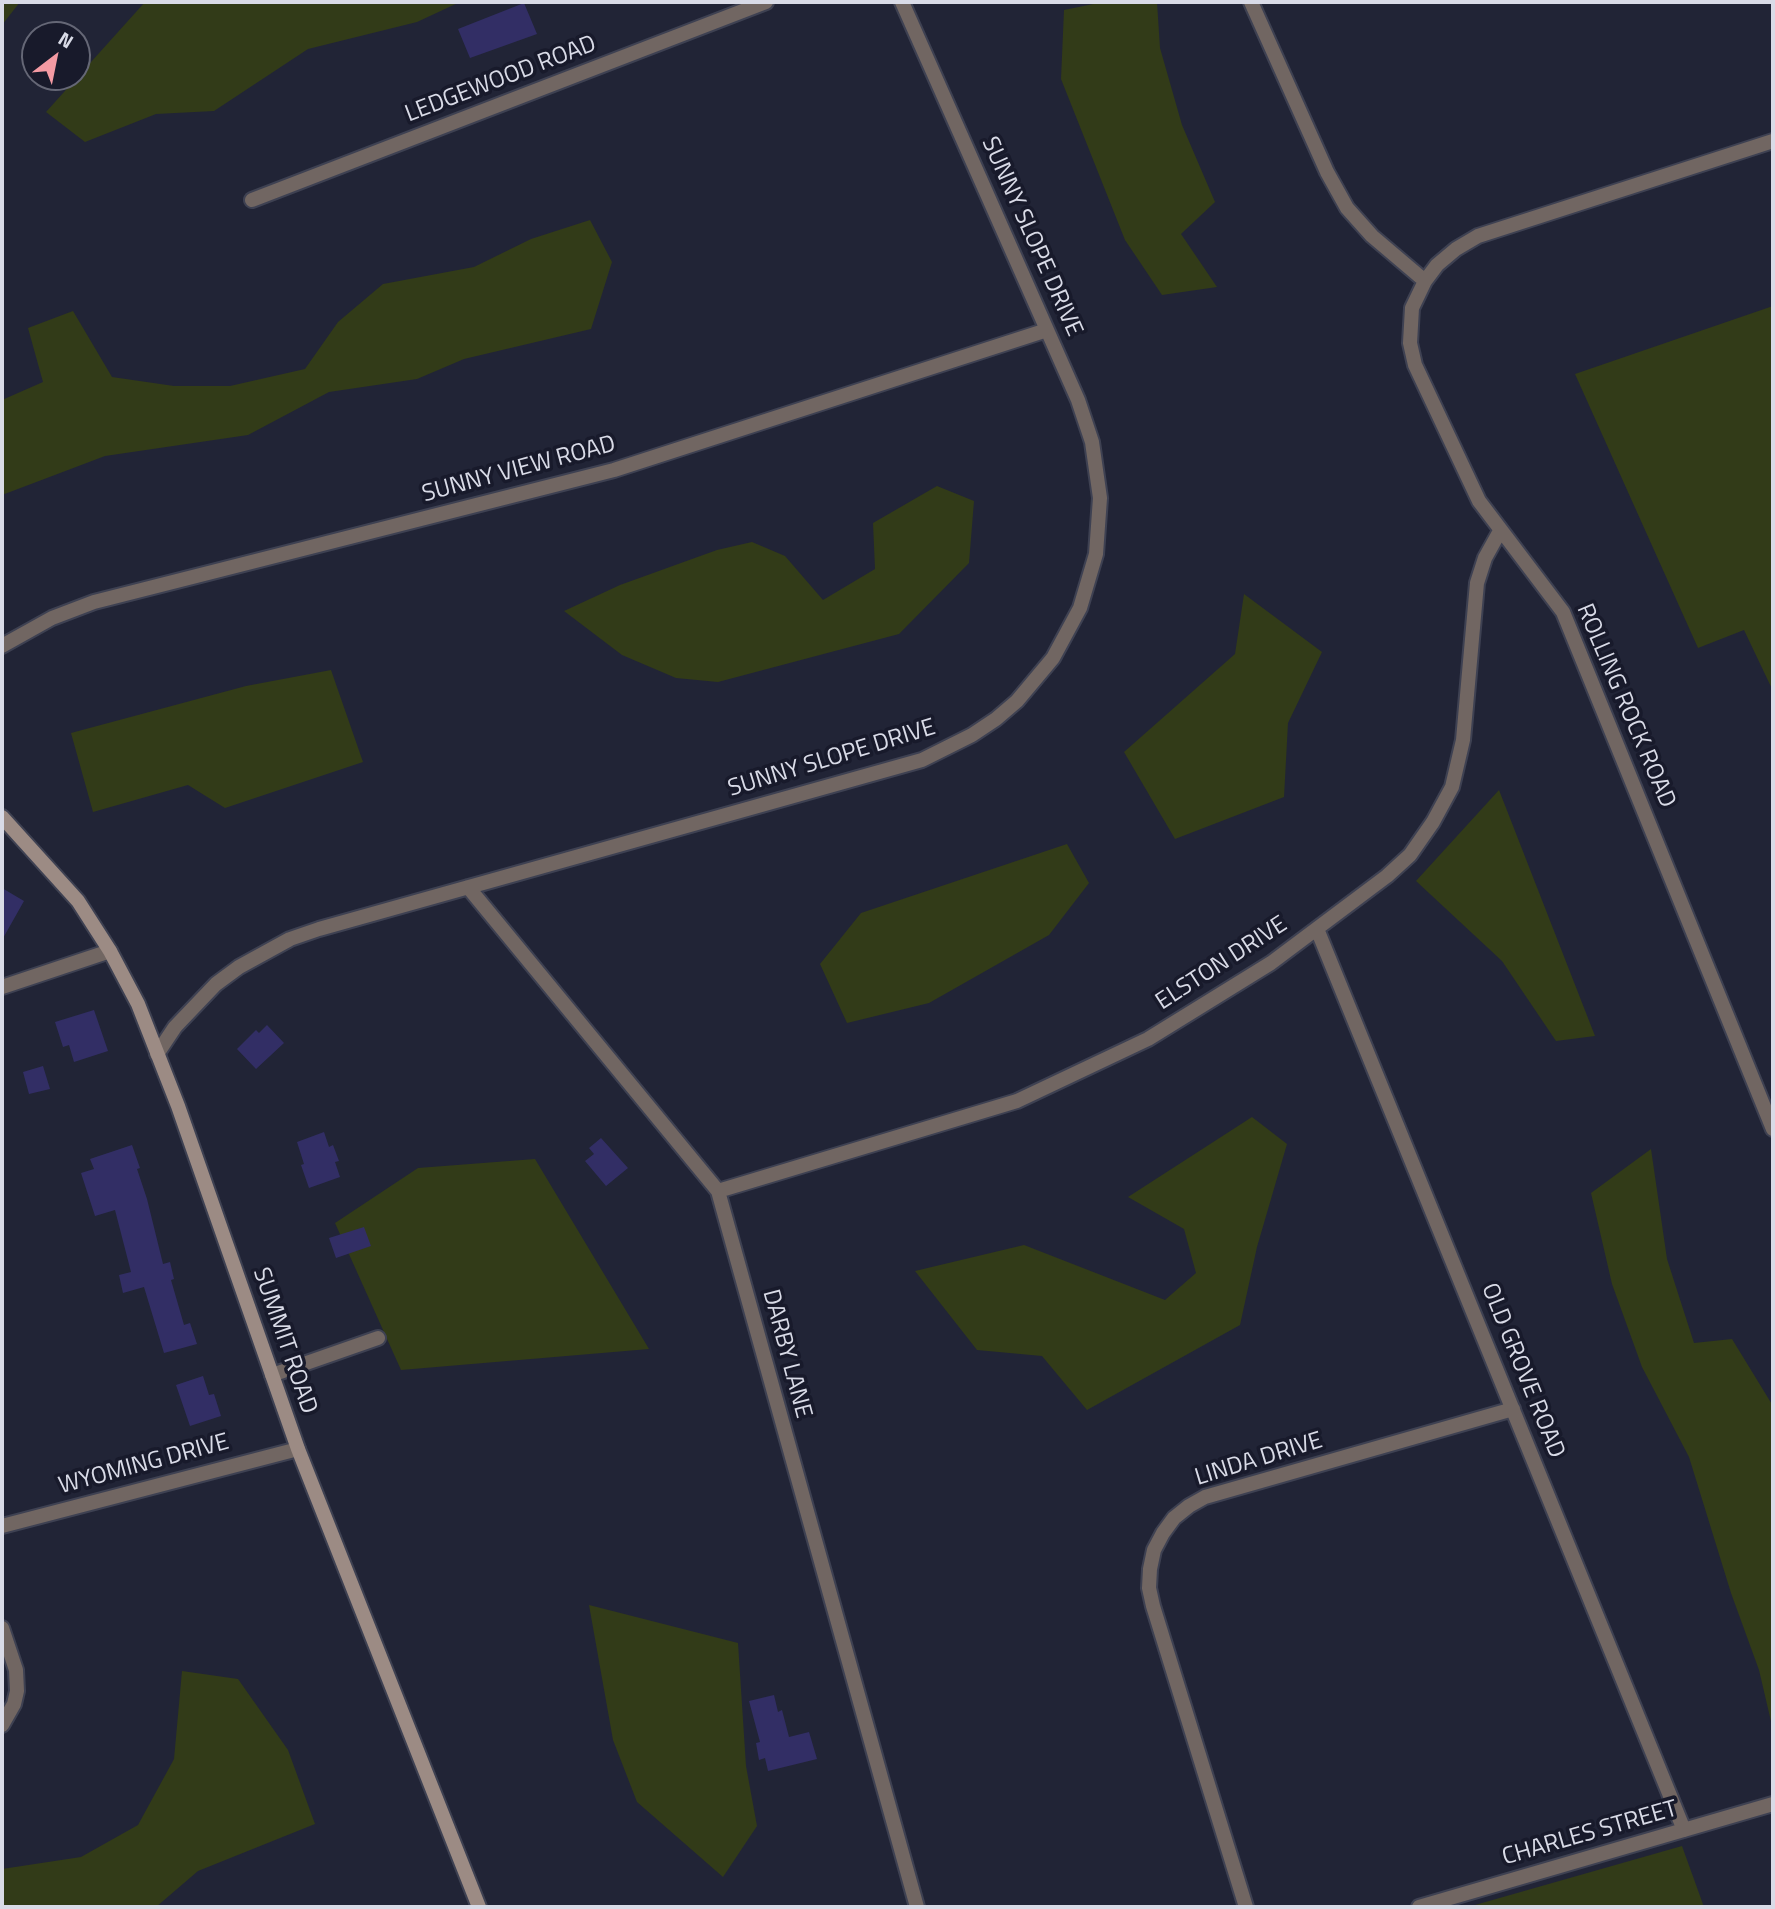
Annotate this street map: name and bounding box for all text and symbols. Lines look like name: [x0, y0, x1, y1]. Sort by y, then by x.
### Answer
north arrow: [21, 21, 91, 91]
text: N: [53, 24, 80, 55]
street label: LEDGEWOOD ROAD: [401, 30, 601, 130]
street label: SUNNY SLOPE DRIVE: [974, 133, 1088, 341]
street label: SUNNY VIEW ROAD: [419, 430, 619, 510]
street label: ROLLING ROCK ROAD: [1569, 600, 1681, 812]
street label: SUNNY SLOPE DRIVE: [725, 714, 939, 804]
street label: ELSTON DRIVE: [1151, 911, 1293, 1017]
street label: SUMMIT ROAD: [246, 1264, 322, 1418]
street label: OLD GROVE ROAD: [1474, 1279, 1570, 1463]
street label: DARBY LANE: [755, 1287, 817, 1421]
street label: LINDA DRIVE: [1192, 1427, 1326, 1493]
street label: WYOMING DRIVE: [56, 1428, 232, 1502]
street label: CHARLES STREET: [1499, 1795, 1681, 1873]

